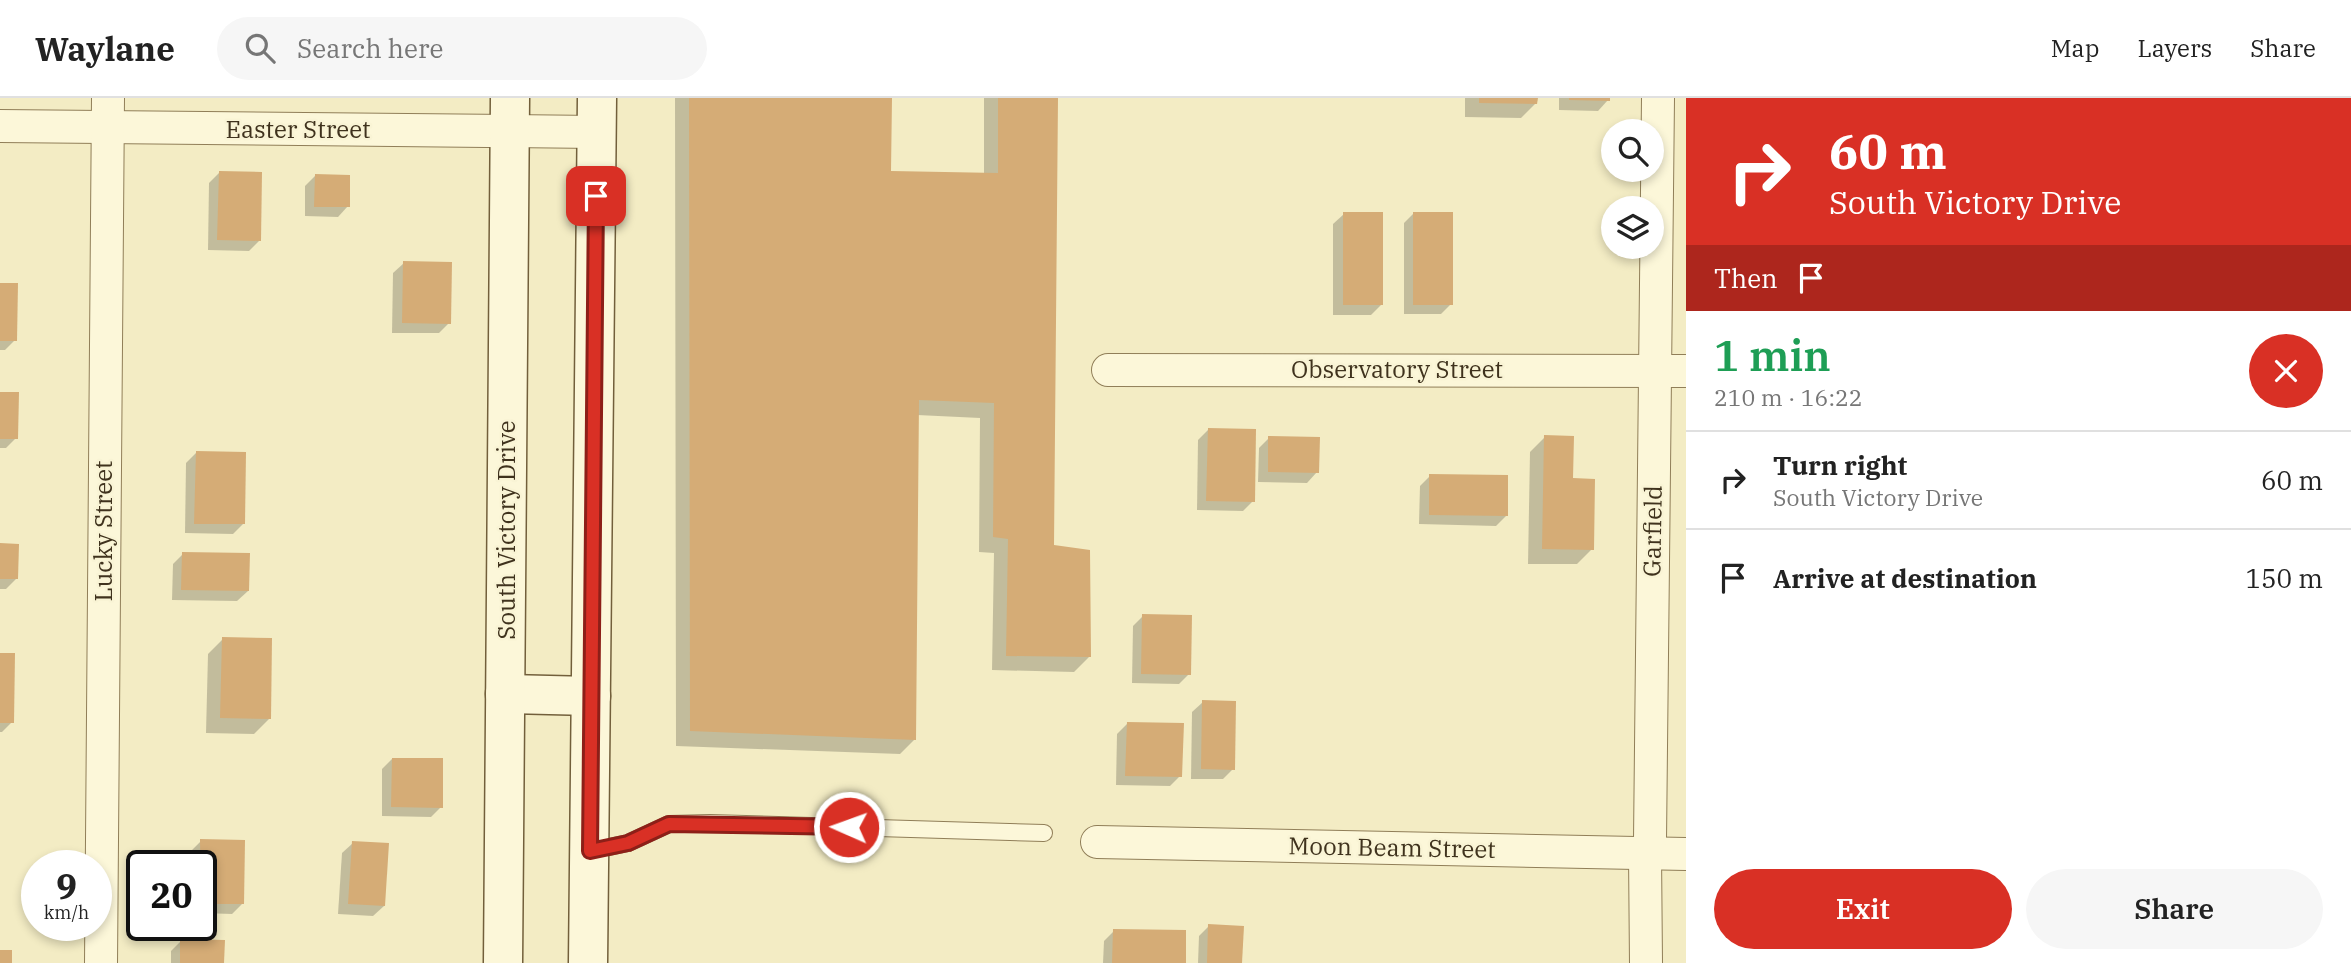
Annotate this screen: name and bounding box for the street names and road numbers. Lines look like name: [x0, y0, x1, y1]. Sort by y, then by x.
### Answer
street label: Easter Street: [226, 113, 370, 145]
street label: Observatory Street: [1291, 353, 1503, 385]
street label: South Victory Drive: [490, 420, 522, 640]
street label: Lucky Street: [87, 460, 119, 602]
street label: Garfield: [1635, 485, 1669, 577]
street label: Moon Beam Street: [1288, 829, 1496, 865]

